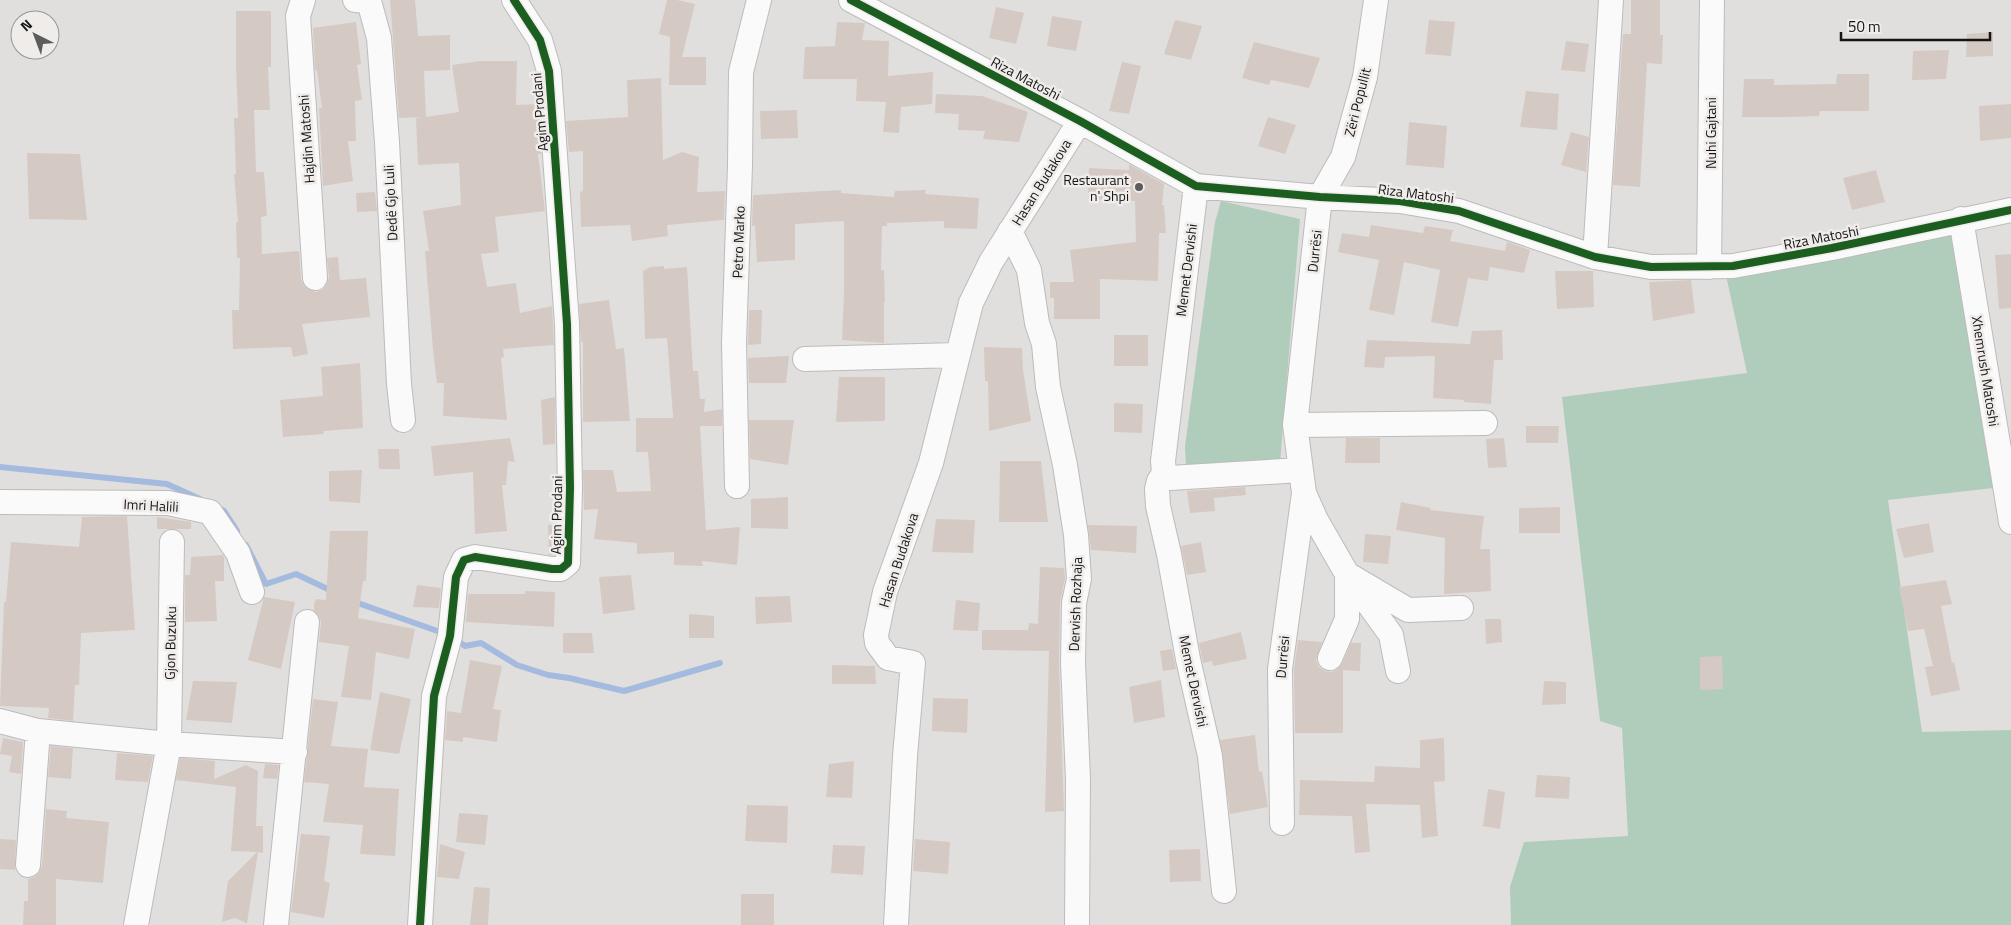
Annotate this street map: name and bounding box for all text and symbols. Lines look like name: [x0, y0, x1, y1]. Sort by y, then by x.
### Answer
north arrow: [10, 10, 60, 60]
scale bar: [1841, 10, 1990, 42]
text: N: [15, 14, 37, 36]
text: 50 m: [1848, 15, 1881, 38]
street label: Riza Matoshi: [987, 51, 1065, 105]
street label: Zëri Popullit: [1338, 65, 1376, 139]
street label: Agim Prodani: [525, 72, 553, 152]
street label: Hajdin Matoshi: [292, 94, 320, 184]
street label: Nuhi Gajtani: [1700, 97, 1721, 169]
street label: Hasan Budakova: [1006, 135, 1076, 229]
street label: Dedë Gjo Luli: [378, 164, 402, 242]
place label: Restaurant n' Shpi: [1063, 169, 1129, 206]
street label: Riza Matoshi: [1377, 178, 1455, 208]
marker: Restaurant n' Shpi: [1133, 181, 1145, 193]
street label: Petro Marko: [726, 205, 750, 279]
street label: Riza Matoshi: [1782, 219, 1860, 255]
street label: Memet Dervishi: [1170, 222, 1202, 318]
street label: Durrësi: [1301, 229, 1327, 273]
street label: Xhemrush Matoshi: [1967, 314, 2005, 428]
street label: Agim Prodani: [545, 475, 567, 555]
street label: Imri Halili: [123, 493, 179, 517]
street label: Hasan Budakova: [873, 510, 923, 610]
street label: Dervish Rozhaja: [1063, 556, 1087, 652]
street label: Gjon Buzuku: [159, 606, 181, 680]
street label: Memet Dervishi: [1174, 633, 1214, 729]
street label: Durrësi: [1270, 635, 1294, 679]

